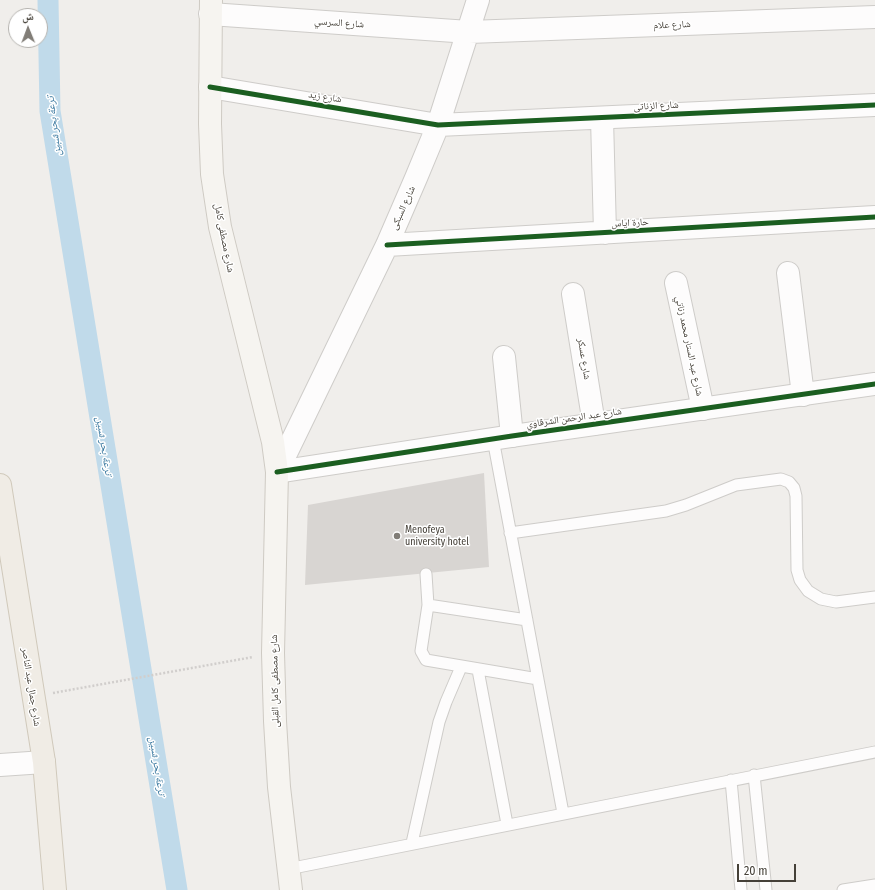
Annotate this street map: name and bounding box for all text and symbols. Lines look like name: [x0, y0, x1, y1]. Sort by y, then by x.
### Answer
north arrow: [8, 8, 48, 48]
text: ش: [22, 10, 34, 23]
street label: شارع السرسي: [314, 15, 364, 31]
street label: شارع علام: [653, 18, 691, 32]
street label: شارع زيد: [308, 88, 342, 106]
water label: ترعة بحر شبين: [44, 96, 64, 156]
street label: شارع الزناتى: [633, 99, 679, 113]
street label: شارع السبكى: [388, 184, 418, 232]
street label: شارع مصطفى كامل: [211, 202, 237, 274]
street label: حارة اياس: [611, 216, 649, 230]
street label: شارع عبد الستار محمد زناتي: [673, 295, 705, 397]
street label: شارع عسكر: [575, 337, 593, 381]
street label: شارع عبد الرحمن الشرقاوي: [525, 405, 623, 431]
water label: ترعة بحر شبين: [93, 416, 115, 476]
place label: Menofeya university hotel: [405, 524, 469, 548]
marker: Menofeya university hotel: [392, 531, 402, 541]
street label: شارع مصطفى كامل القبلى: [268, 634, 282, 728]
street label: شارع جمال عبد الناصر: [19, 647, 43, 727]
water label: ترعة بحر شبين: [146, 736, 168, 796]
scale bar: [739, 856, 798, 882]
text: 20 m: [744, 864, 768, 878]

